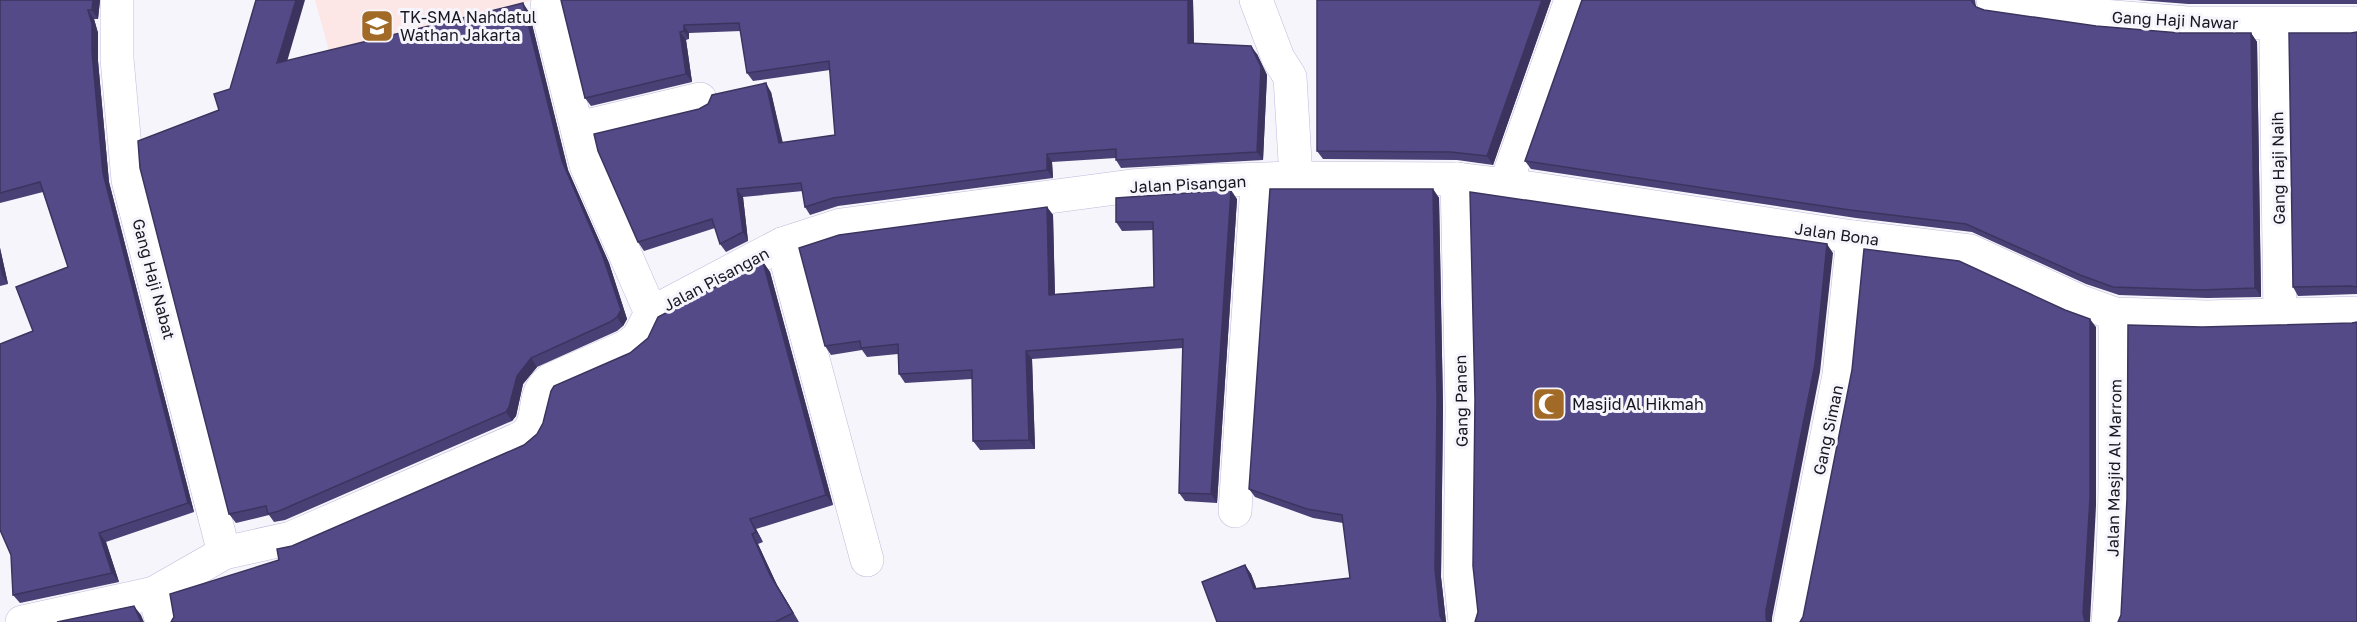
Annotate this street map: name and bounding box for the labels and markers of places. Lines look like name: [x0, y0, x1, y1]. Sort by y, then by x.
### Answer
place label: TK-SMA Nahdatul Wathan Jakarta: [400, 7, 537, 45]
school or university icon: TK-SMA Nahdatul Wathan Jakarta: [359, 8, 395, 44]
mosque icon: Masjid Al Hikmah: [1531, 386, 1567, 422]
place label: Masjid Al Hikmah: [1572, 394, 1704, 414]

